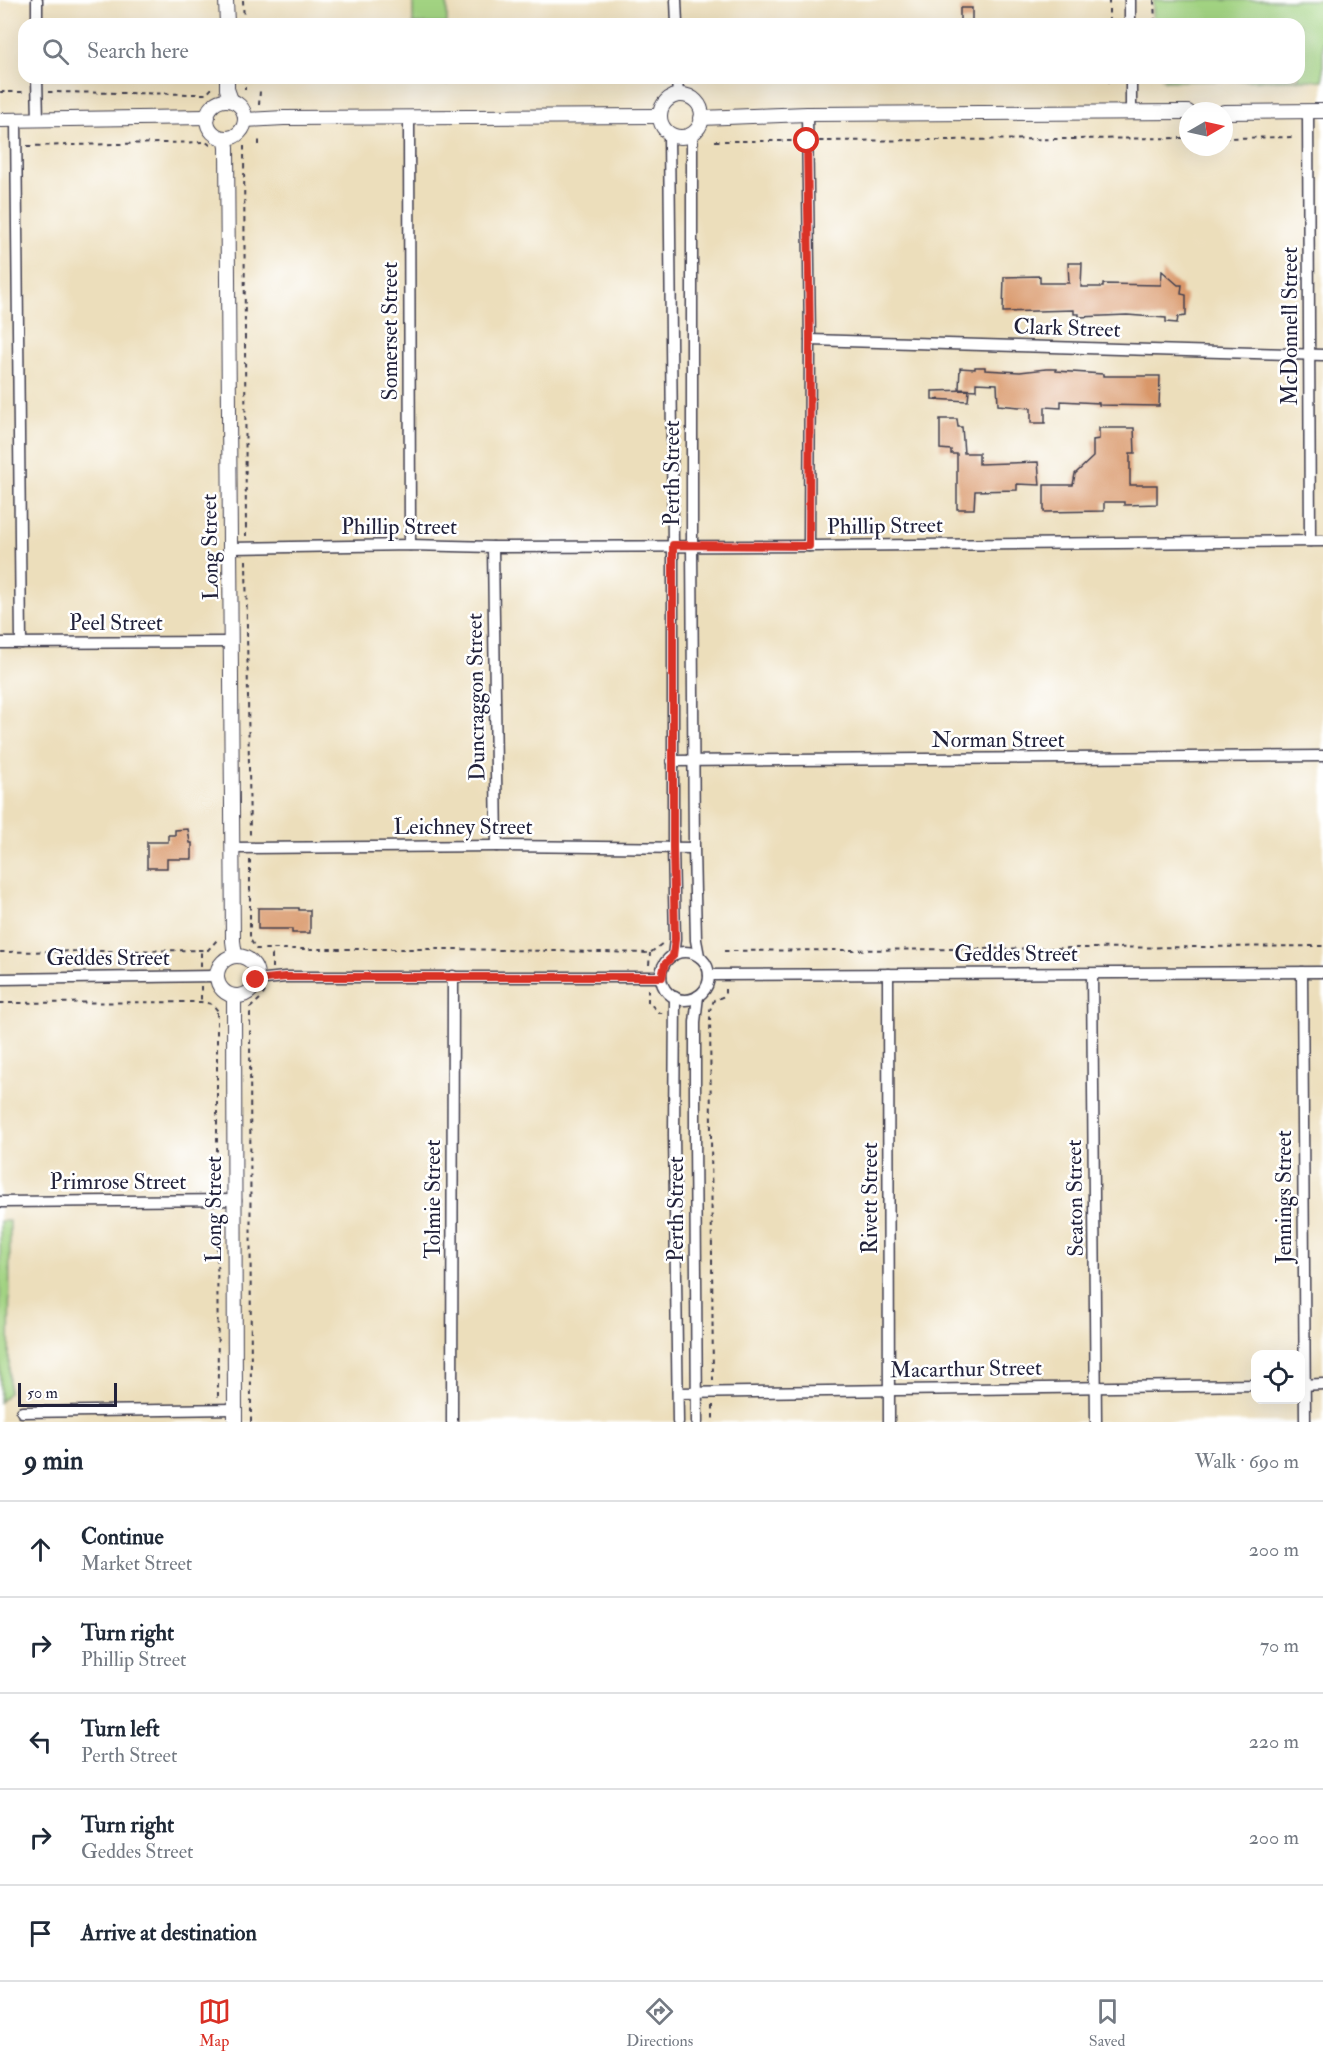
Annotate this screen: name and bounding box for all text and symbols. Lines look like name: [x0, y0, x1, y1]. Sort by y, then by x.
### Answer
search box: [18, 18, 1305, 84]
icon: search: [39, 35, 72, 68]
text: Search here: [87, 37, 189, 65]
north arrow: [1179, 102, 1233, 156]
route start: [793, 127, 819, 153]
street label: McDonnell Street: [1276, 247, 1304, 406]
street label: Somerset Street: [376, 262, 404, 400]
street label: Clark Street: [1013, 312, 1121, 344]
street label: Perth Street: [658, 420, 686, 526]
street label: Long Street: [195, 494, 225, 600]
street label: Phillip Street: [827, 511, 943, 542]
street label: Phillip Street: [341, 513, 457, 542]
street label: Peel Street: [69, 609, 163, 637]
street label: Duncraggon Street: [461, 613, 491, 781]
street label: Norman Street: [931, 726, 1065, 754]
street label: Leichney Street: [393, 813, 533, 841]
street label: Geddes Street: [954, 940, 1078, 968]
street label: Geddes Street: [46, 944, 170, 972]
route end: [242, 966, 268, 992]
street label: Jennings Street: [1270, 1130, 1298, 1265]
street label: Tolmie Street: [419, 1139, 447, 1259]
street label: Seaton Street: [1060, 1139, 1090, 1257]
street label: Rivett Street: [856, 1142, 884, 1254]
street label: Long Street: [200, 1156, 228, 1262]
street label: Perth Street: [662, 1156, 690, 1262]
street label: Primrose Street: [50, 1168, 186, 1196]
map controls: [1251, 1350, 1305, 1404]
button: locate: [1251, 1350, 1305, 1404]
street label: Macarthur Street: [890, 1354, 1042, 1384]
scale bar: [18, 1380, 117, 1408]
text: 50 m: [27, 1383, 58, 1403]
text: 9 min: [24, 1445, 83, 1477]
text: Walk · 690 m: [1195, 1449, 1299, 1474]
text: Continue: [81, 1523, 164, 1551]
icon: ahead: [24, 1533, 57, 1566]
text: 200 m: [1249, 1537, 1299, 1562]
text: Market Street: [81, 1551, 192, 1576]
text: Turn right: [81, 1619, 174, 1647]
icon: right: [24, 1629, 57, 1662]
text: 70 m: [1260, 1633, 1299, 1658]
text: Phillip Street: [81, 1647, 187, 1672]
text: Turn left: [81, 1715, 160, 1743]
icon: left: [24, 1725, 57, 1758]
text: 220 m: [1249, 1729, 1299, 1754]
text: Perth Street: [81, 1743, 177, 1768]
text: Turn right: [81, 1811, 174, 1839]
icon: right: [24, 1821, 57, 1854]
text: 200 m: [1249, 1825, 1299, 1850]
text: Geddes Street: [81, 1839, 193, 1864]
icon: arrive: [24, 1917, 57, 1950]
text: Arrive at destination: [81, 1919, 257, 1947]
tab: Map: [198, 1995, 231, 2051]
tab: Directions: [626, 1995, 693, 2051]
tab: Saved: [1089, 1995, 1125, 2051]

